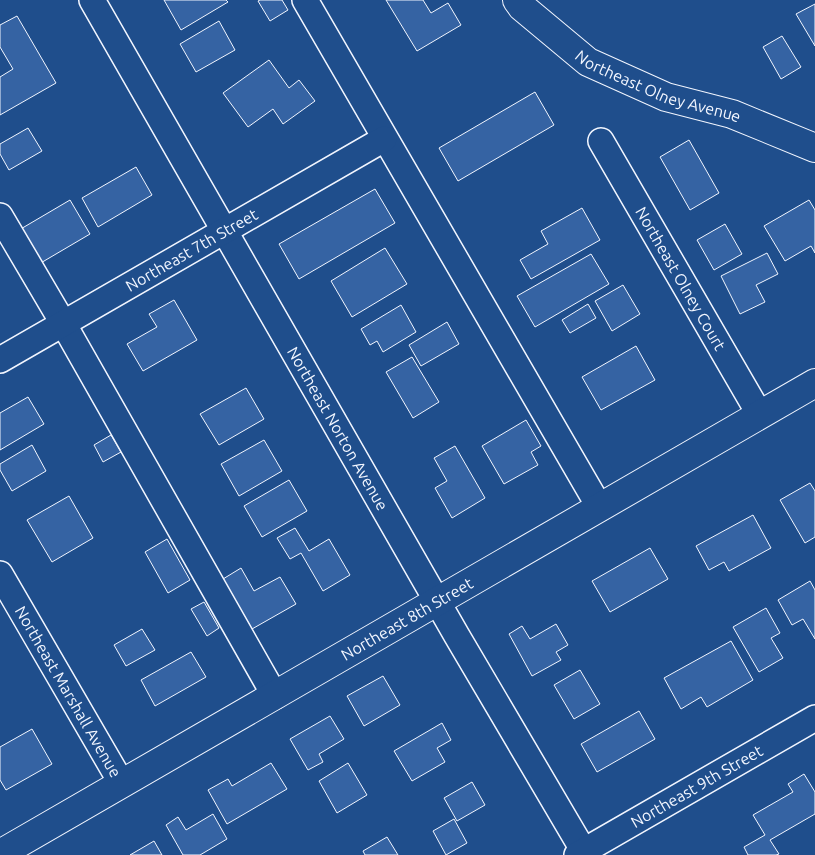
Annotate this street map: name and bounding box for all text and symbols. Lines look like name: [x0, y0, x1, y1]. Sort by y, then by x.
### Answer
street label: Northeast Olney Avenue: [572, 46, 744, 126]
street label: Northeast 7th Street: [122, 204, 261, 295]
street label: Northeast Olney Court: [632, 204, 730, 354]
street label: Northeast Norton Avenue: [284, 343, 392, 513]
street label: Northeast 8th Street: [338, 573, 477, 664]
street label: Northeast Marshall Avenue: [12, 603, 125, 780]
street label: Northeast 9th Street: [627, 741, 766, 831]

